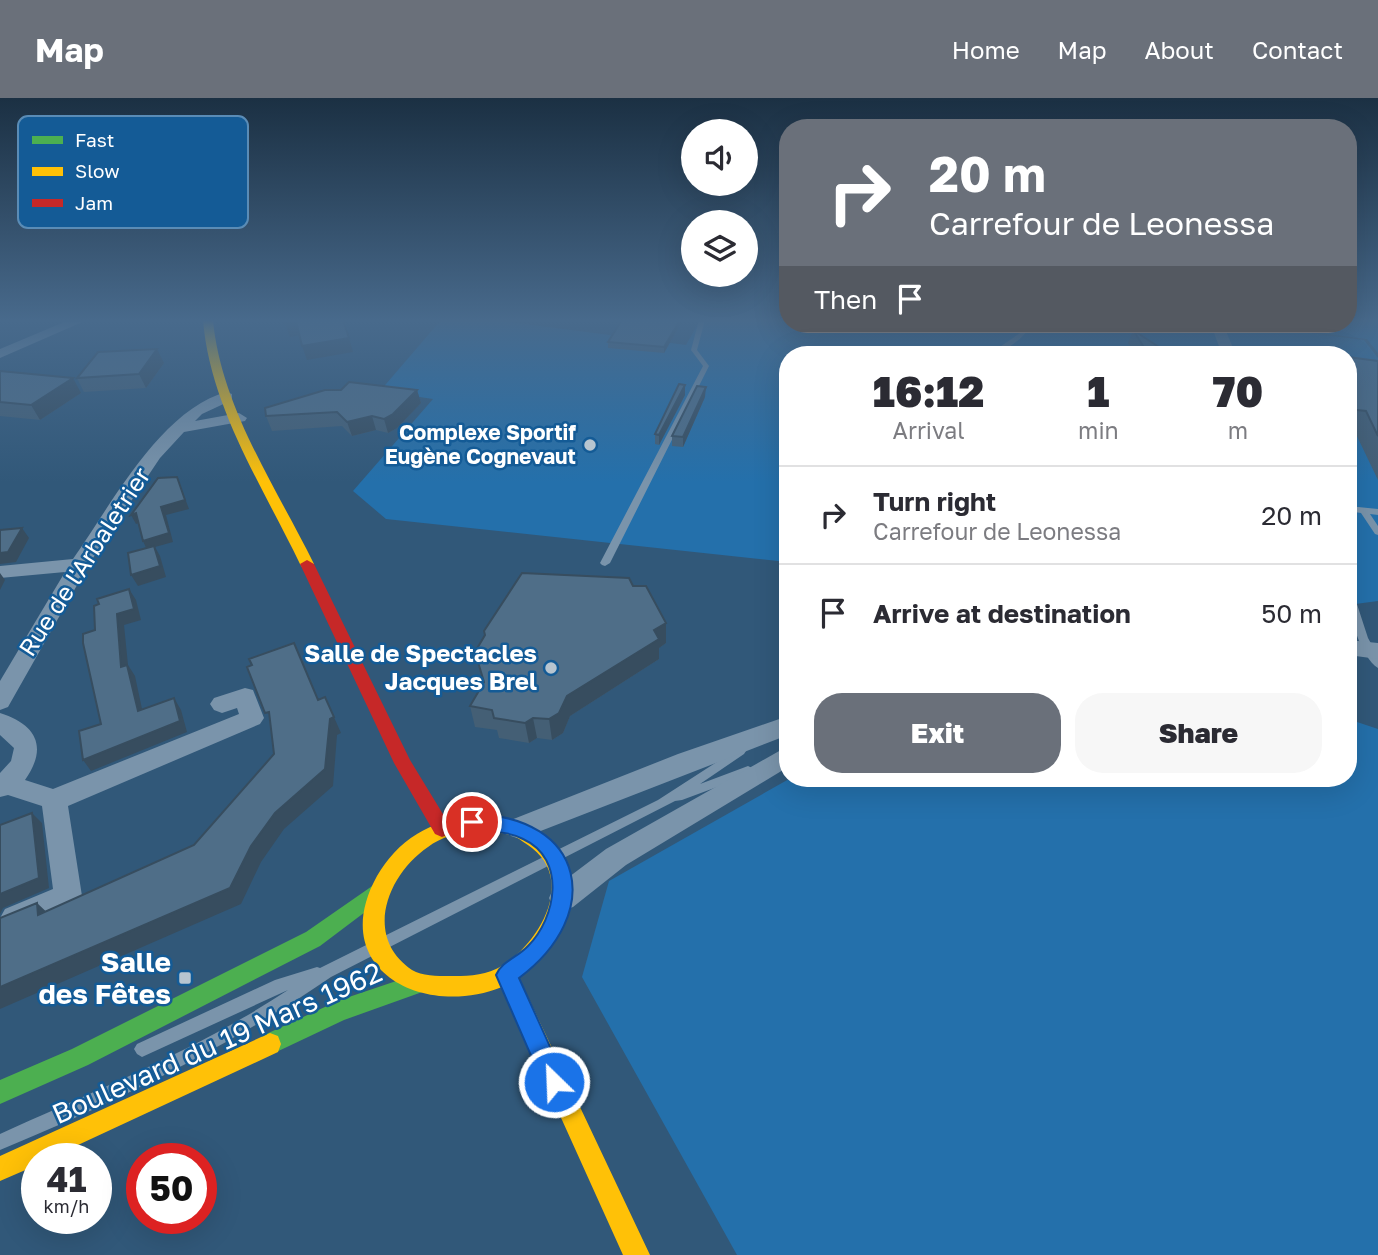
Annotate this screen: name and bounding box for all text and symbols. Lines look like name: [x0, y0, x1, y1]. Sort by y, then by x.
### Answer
text: Map: [35, 30, 104, 69]
text: Home: [952, 35, 1020, 64]
text: Map: [1058, 35, 1107, 64]
text: About: [1145, 35, 1214, 64]
text: Contact: [1252, 35, 1343, 64]
legend: [18, 116, 248, 228]
map controls: [681, 119, 758, 287]
button: sound: [681, 119, 758, 196]
text: Fast: [75, 128, 114, 151]
text: 20 m: [929, 144, 1046, 203]
icon: right: [814, 147, 905, 238]
text: Slow: [75, 159, 120, 182]
text: Jam: [75, 191, 113, 214]
text: Carrefour de Leonessa: [929, 204, 1274, 242]
button: layers: [681, 210, 758, 287]
icon: arrive: [891, 280, 929, 318]
text: Then: [814, 284, 877, 315]
text: 16:12: [873, 366, 984, 416]
text: 1: [1087, 366, 1110, 416]
text: 70: [1213, 366, 1263, 416]
text: Arrival: [893, 416, 965, 444]
text: min: [1078, 416, 1119, 444]
text: m: [1228, 416, 1248, 444]
place label: Complexe Sportif Eugène Cognevaut: [385, 419, 576, 469]
marker: Complexe Sportif Eugène Cognevaut: [582, 437, 598, 453]
street label: Rue de l'Arbaletrier: [12, 462, 155, 661]
text: Turn right: [873, 486, 996, 517]
icon: right: [814, 496, 852, 534]
text: 20 m: [1261, 500, 1322, 531]
text: Carrefour de Leonessa: [873, 517, 1121, 545]
icon: arrive: [814, 594, 852, 632]
text: Arrive at destination: [873, 598, 1131, 629]
text: 50 m: [1261, 598, 1322, 629]
place label: Salle de Spectacles Jacques Brel: [304, 638, 537, 695]
marker: Salle de Spectacles Jacques Brel: [543, 660, 559, 676]
button: Exit: [814, 693, 1061, 773]
button: Share: [1075, 693, 1322, 773]
pin: [442, 792, 502, 852]
icon: arrive: [453, 803, 491, 841]
place label: Salle des Fêtes: [38, 945, 171, 1010]
street label: Boulevard du 19 Mars 1962: [47, 955, 387, 1130]
marker: Salle des Fêtes: [177, 970, 193, 986]
position arrow: [517, 1045, 591, 1119]
speed limit sign: 50: [126, 1143, 217, 1234]
text: 41: [47, 1158, 86, 1200]
text: km/h: [44, 1195, 89, 1217]

